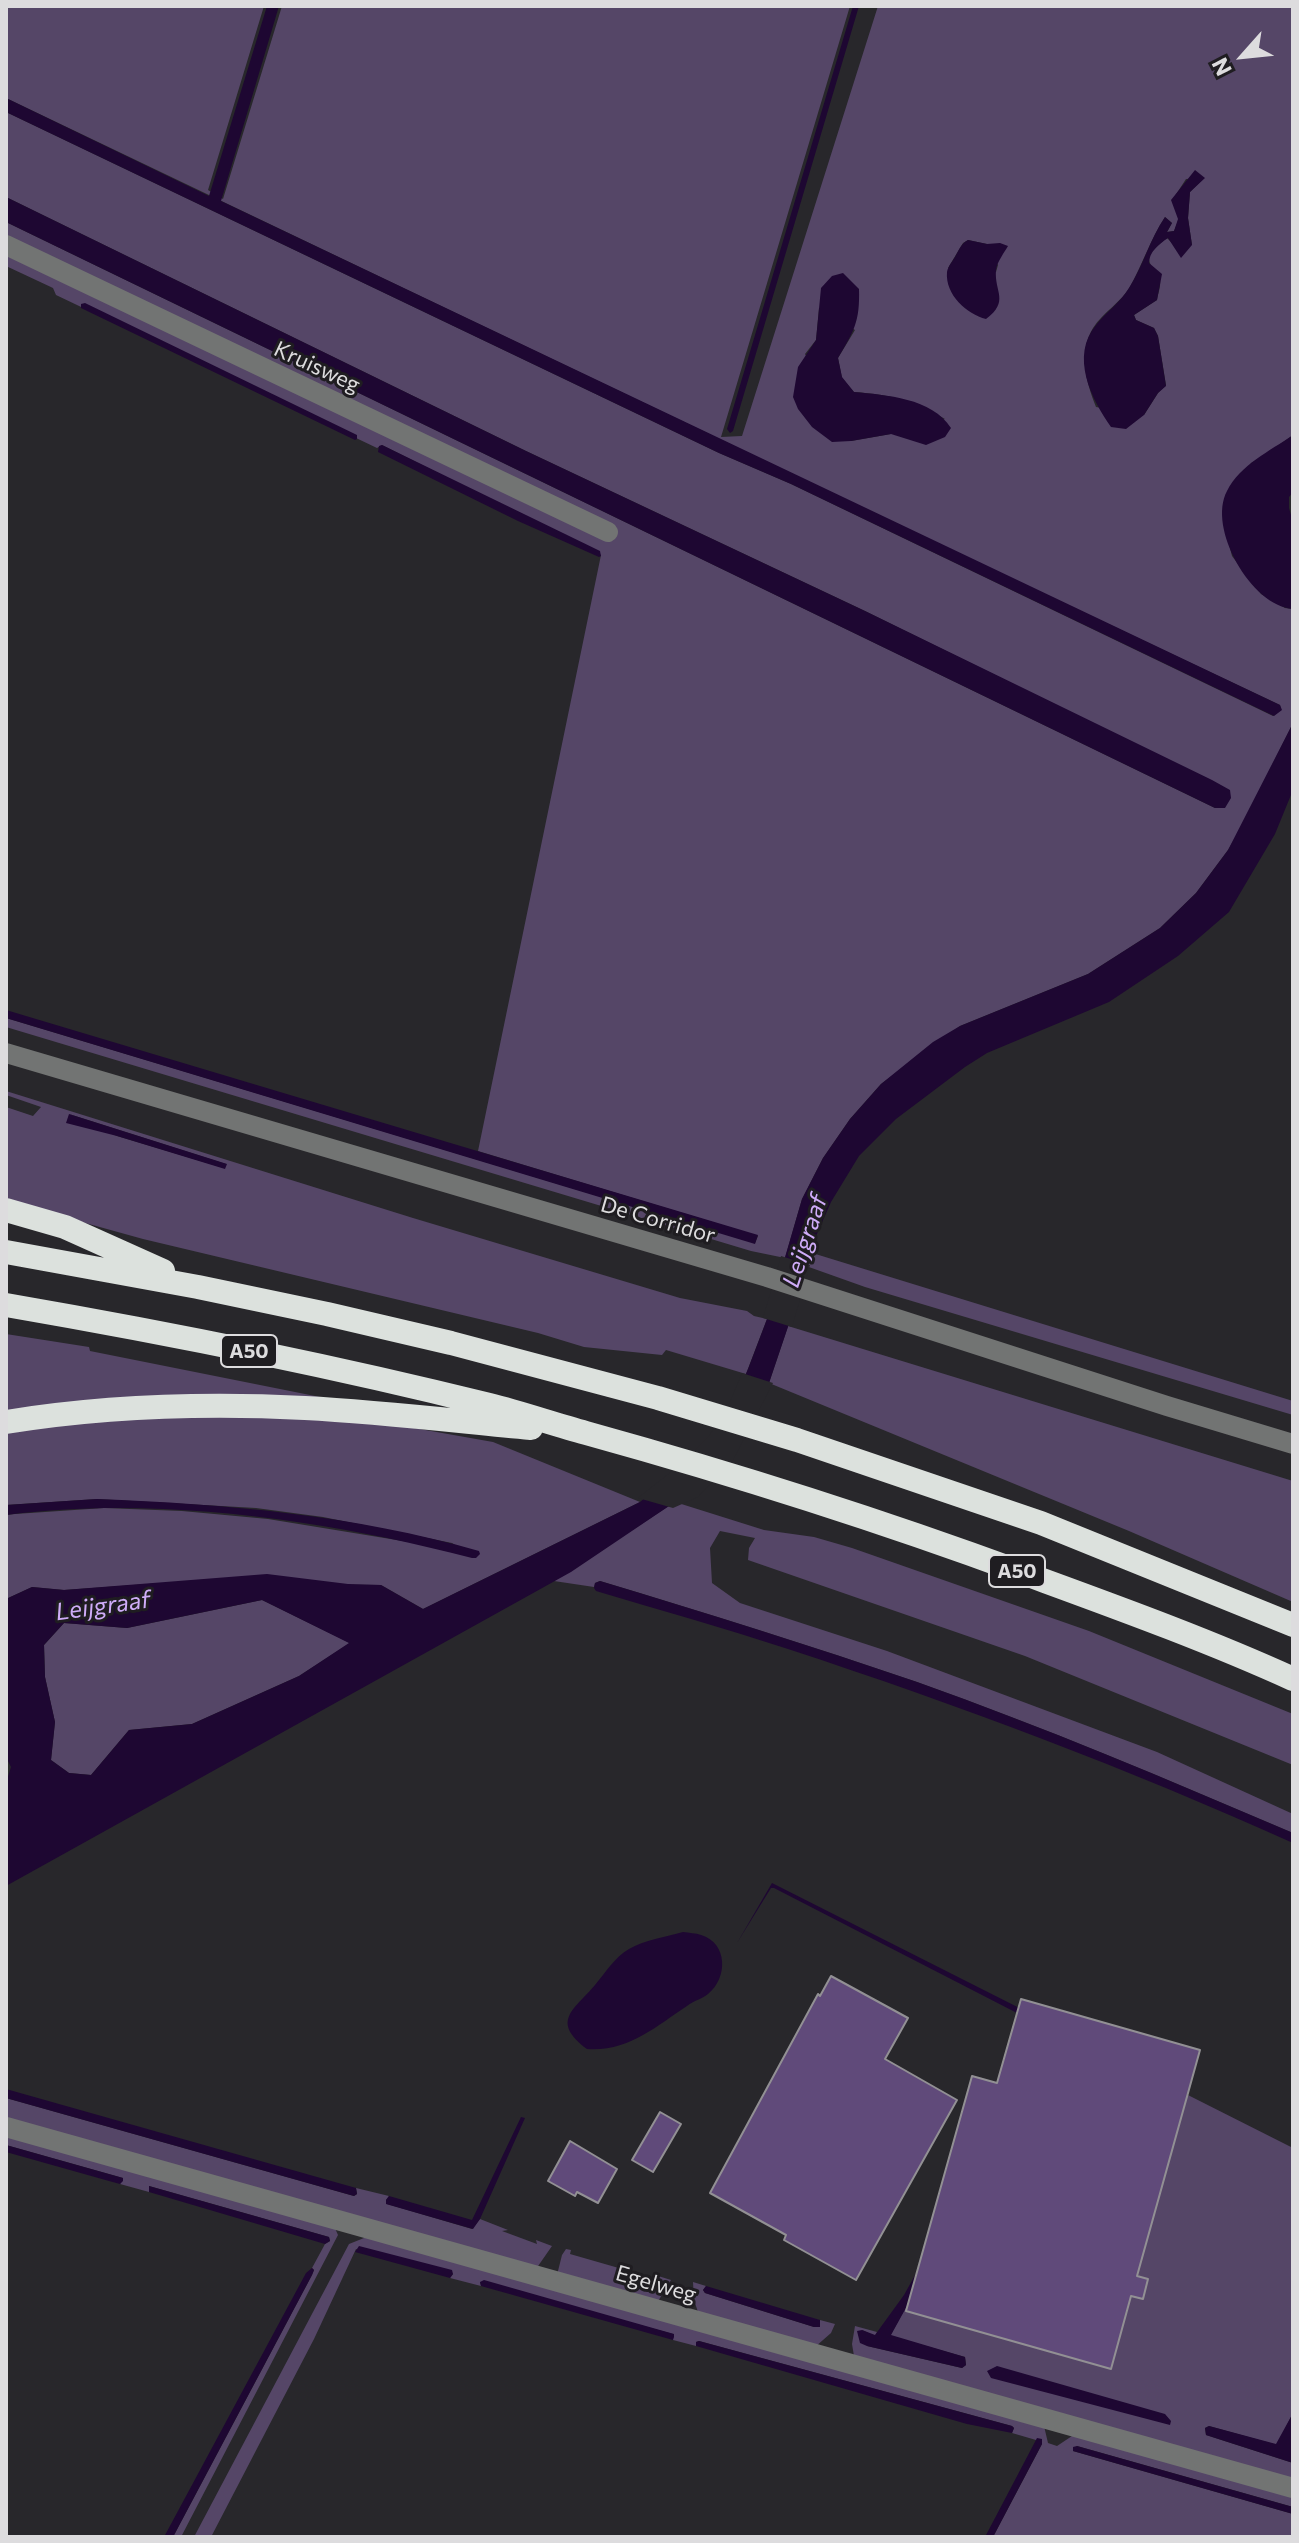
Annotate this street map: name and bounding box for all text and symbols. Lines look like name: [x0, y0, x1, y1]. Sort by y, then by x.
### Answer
north arrow: [1203, 16, 1283, 96]
text: N: [1205, 54, 1237, 81]
street label: Kruisweg: [270, 336, 364, 398]
street label: De Corridor: [598, 1191, 718, 1249]
water label: Leijgraaf: [777, 1191, 833, 1291]
road number: A50: [221, 1335, 277, 1367]
road number: A50: [989, 1555, 1045, 1587]
water label: Leijgraaf: [54, 1585, 152, 1627]
street label: Egelweg: [613, 2260, 699, 2308]

